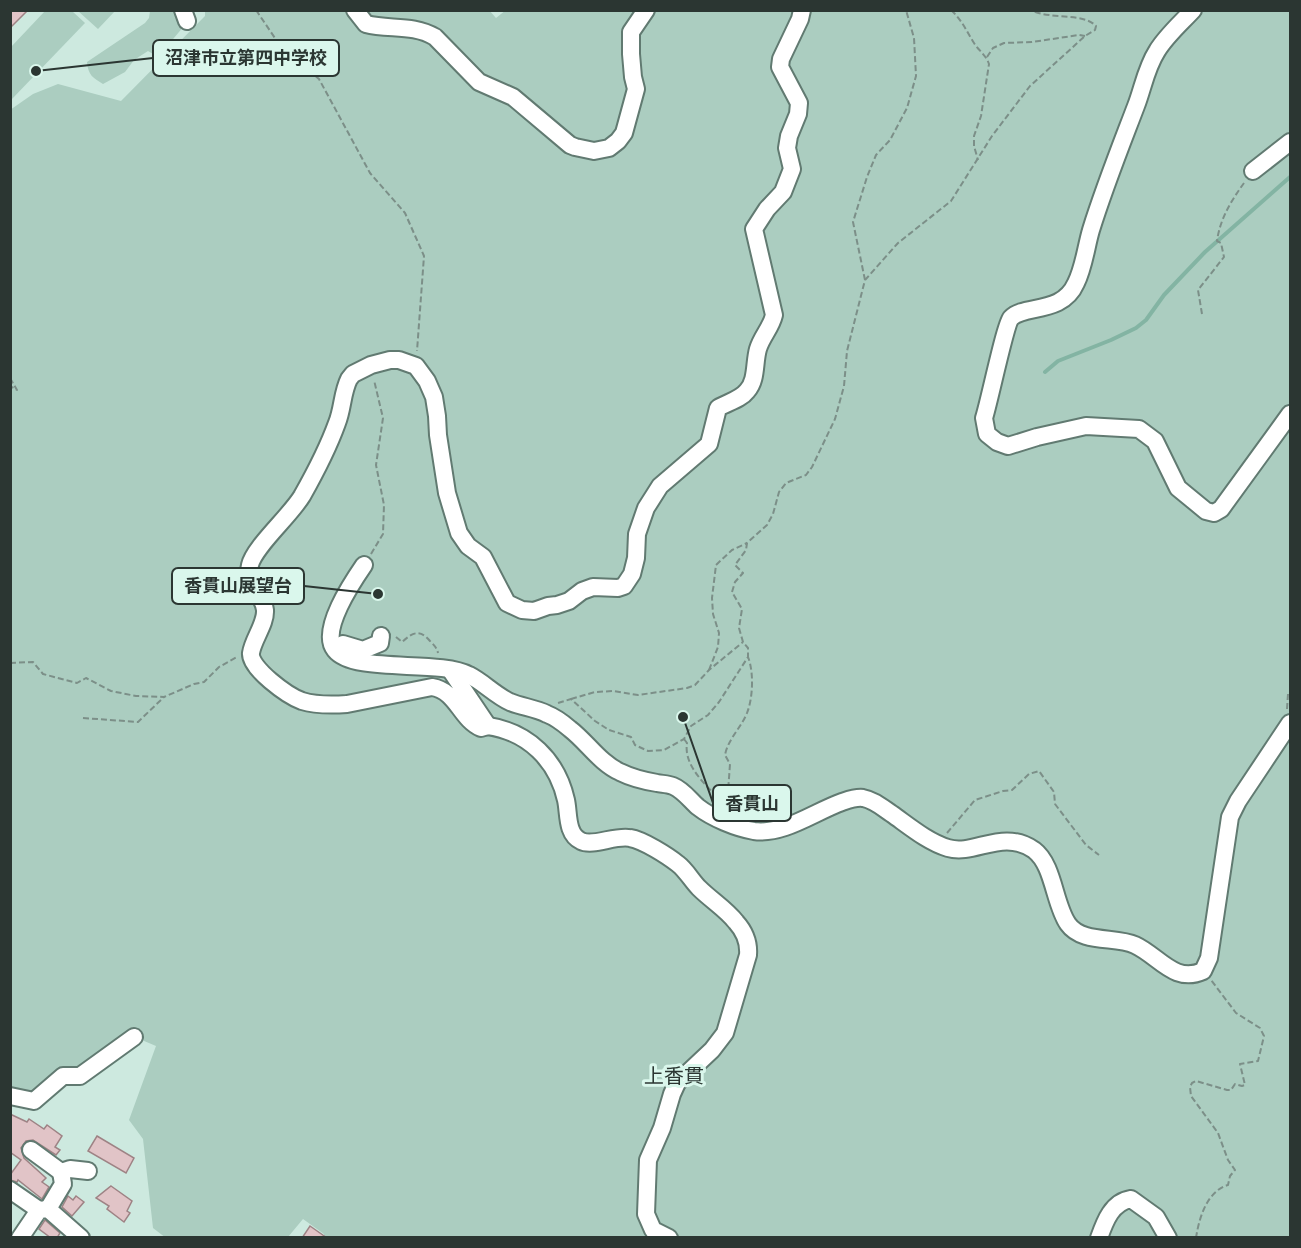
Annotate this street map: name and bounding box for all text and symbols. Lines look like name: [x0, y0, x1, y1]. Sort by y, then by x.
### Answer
callout: 沼津市立第四中学校: [153, 40, 339, 76]
text: 沼津市立第四中学校: [165, 44, 327, 71]
callout: 香貫山展望台: [172, 568, 304, 604]
text: 香貫山展望台: [184, 572, 292, 599]
callout: 香貫山: [713, 785, 791, 821]
text: 香貫山: [725, 790, 779, 817]
district label: 上香貫: [644, 1060, 704, 1091]

